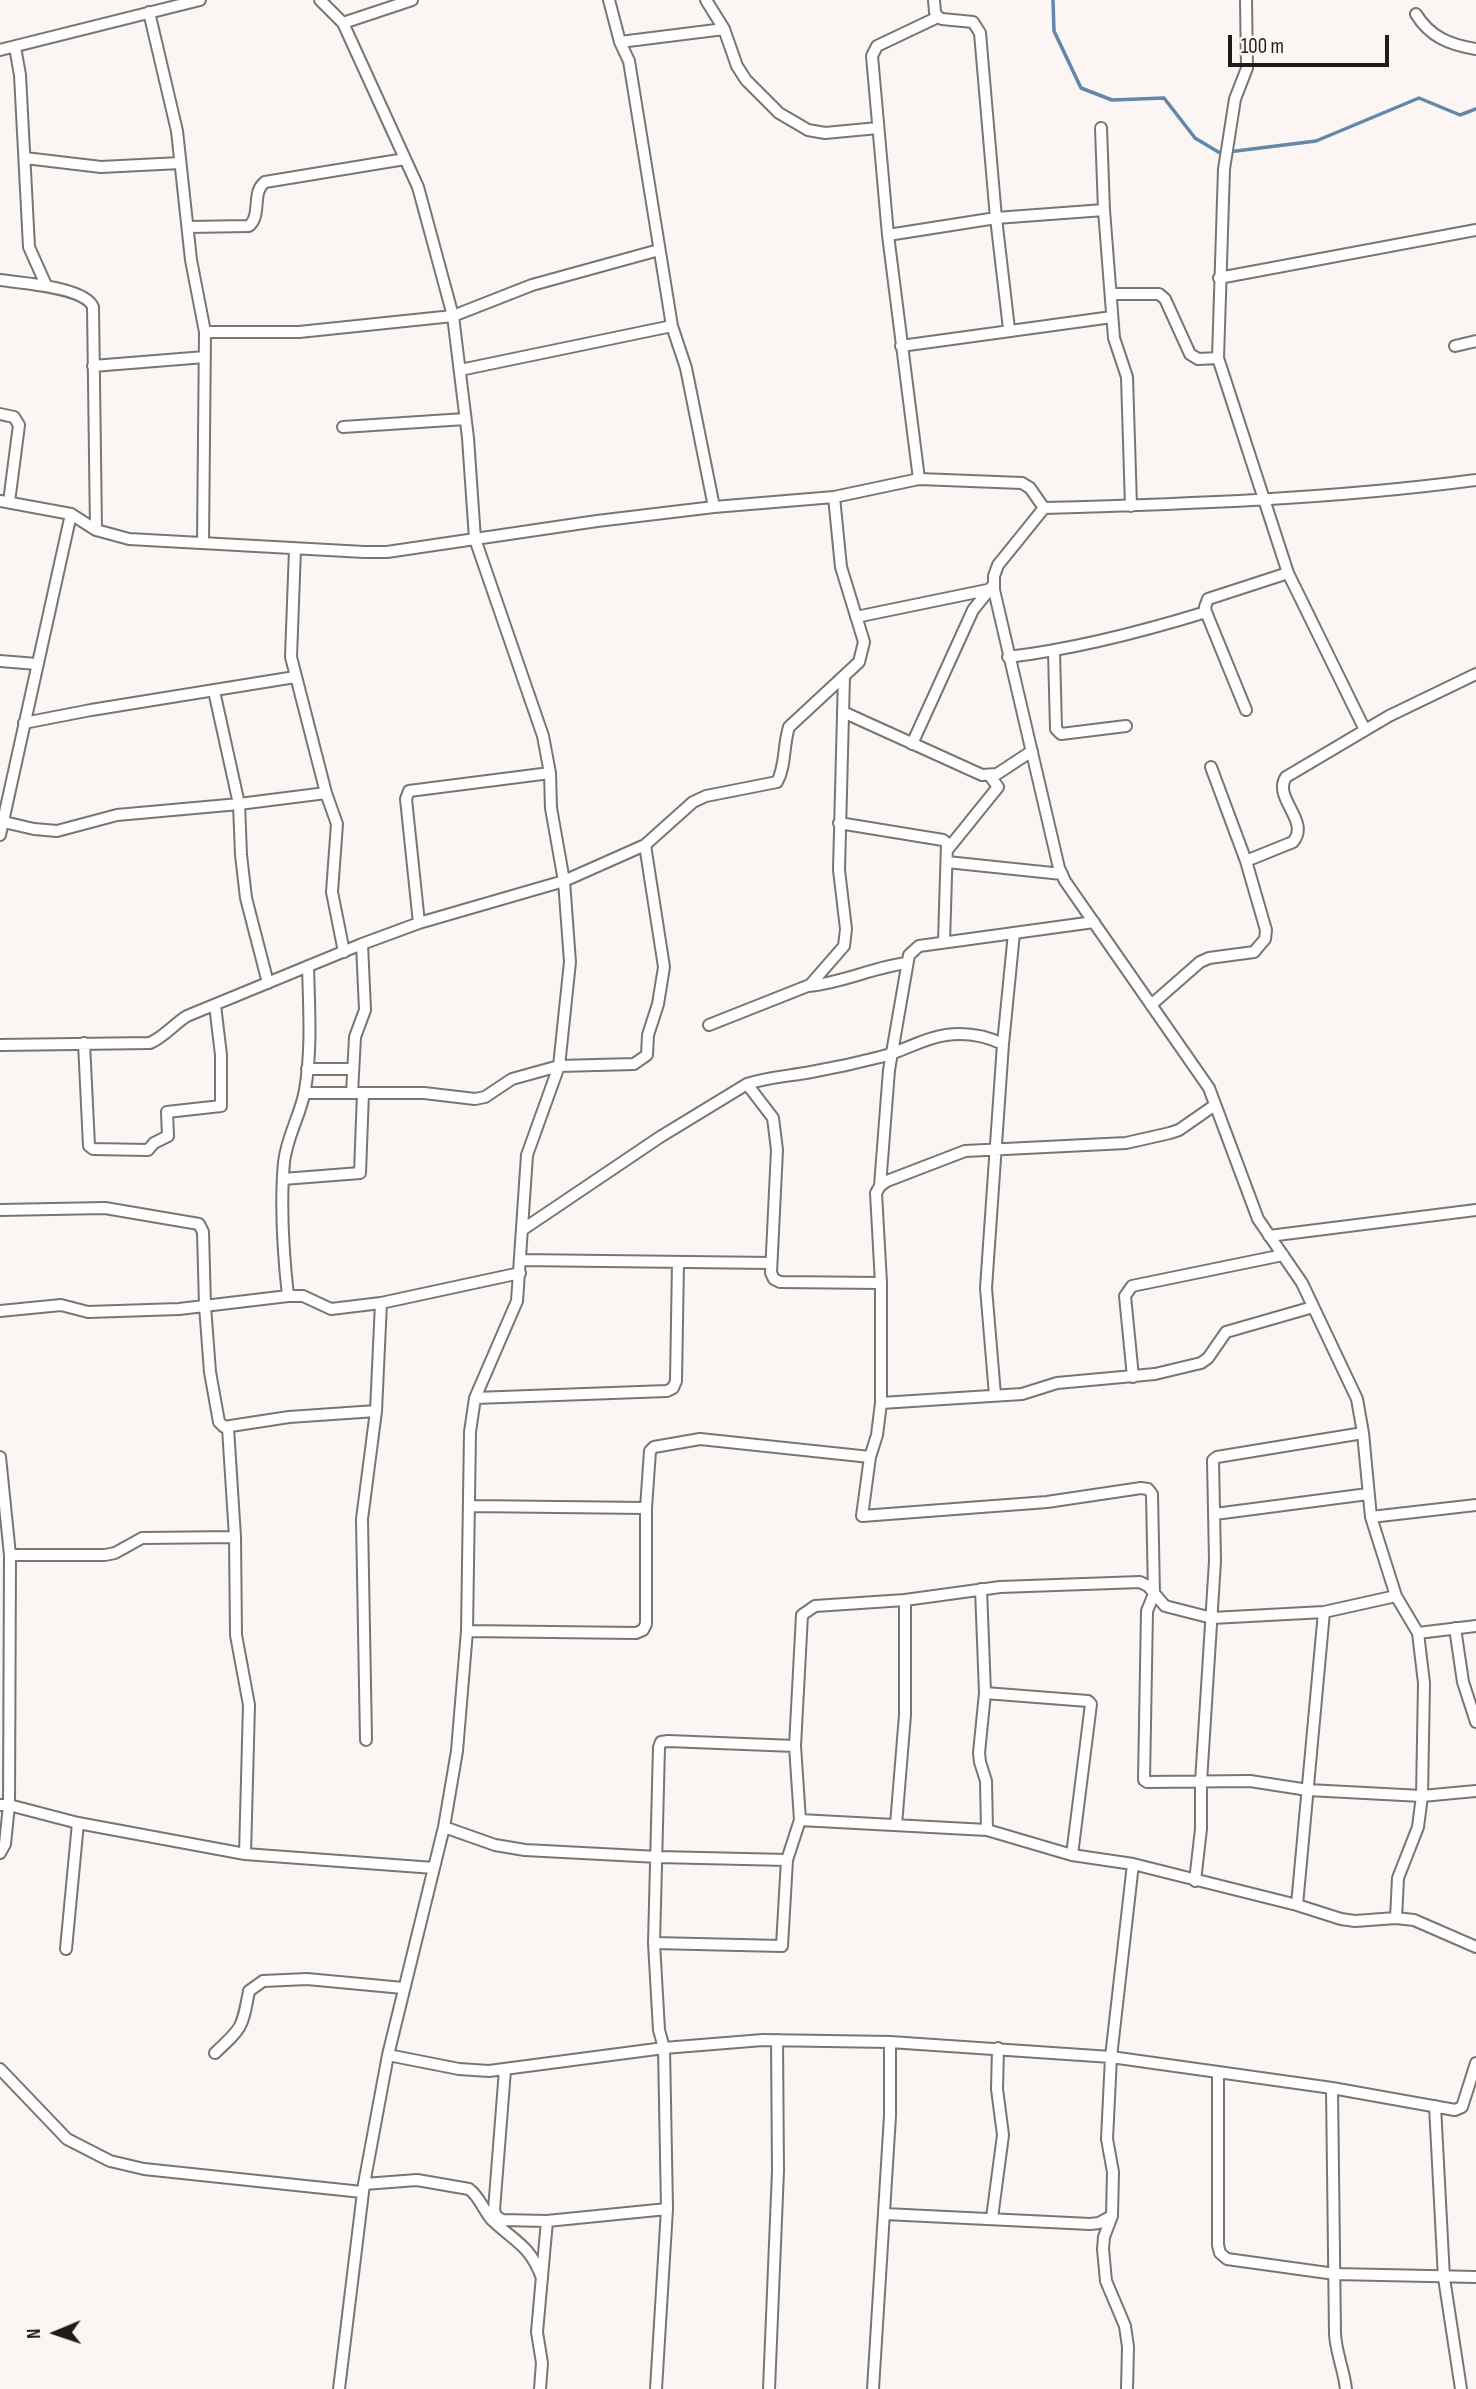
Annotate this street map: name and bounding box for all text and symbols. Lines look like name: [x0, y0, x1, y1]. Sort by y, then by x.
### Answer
scale bar: [1231, 21, 1392, 65]
text: 100 m: [1241, 34, 1284, 59]
north arrow: [21, 2298, 91, 2368]
text: N: [23, 2328, 46, 2339]

